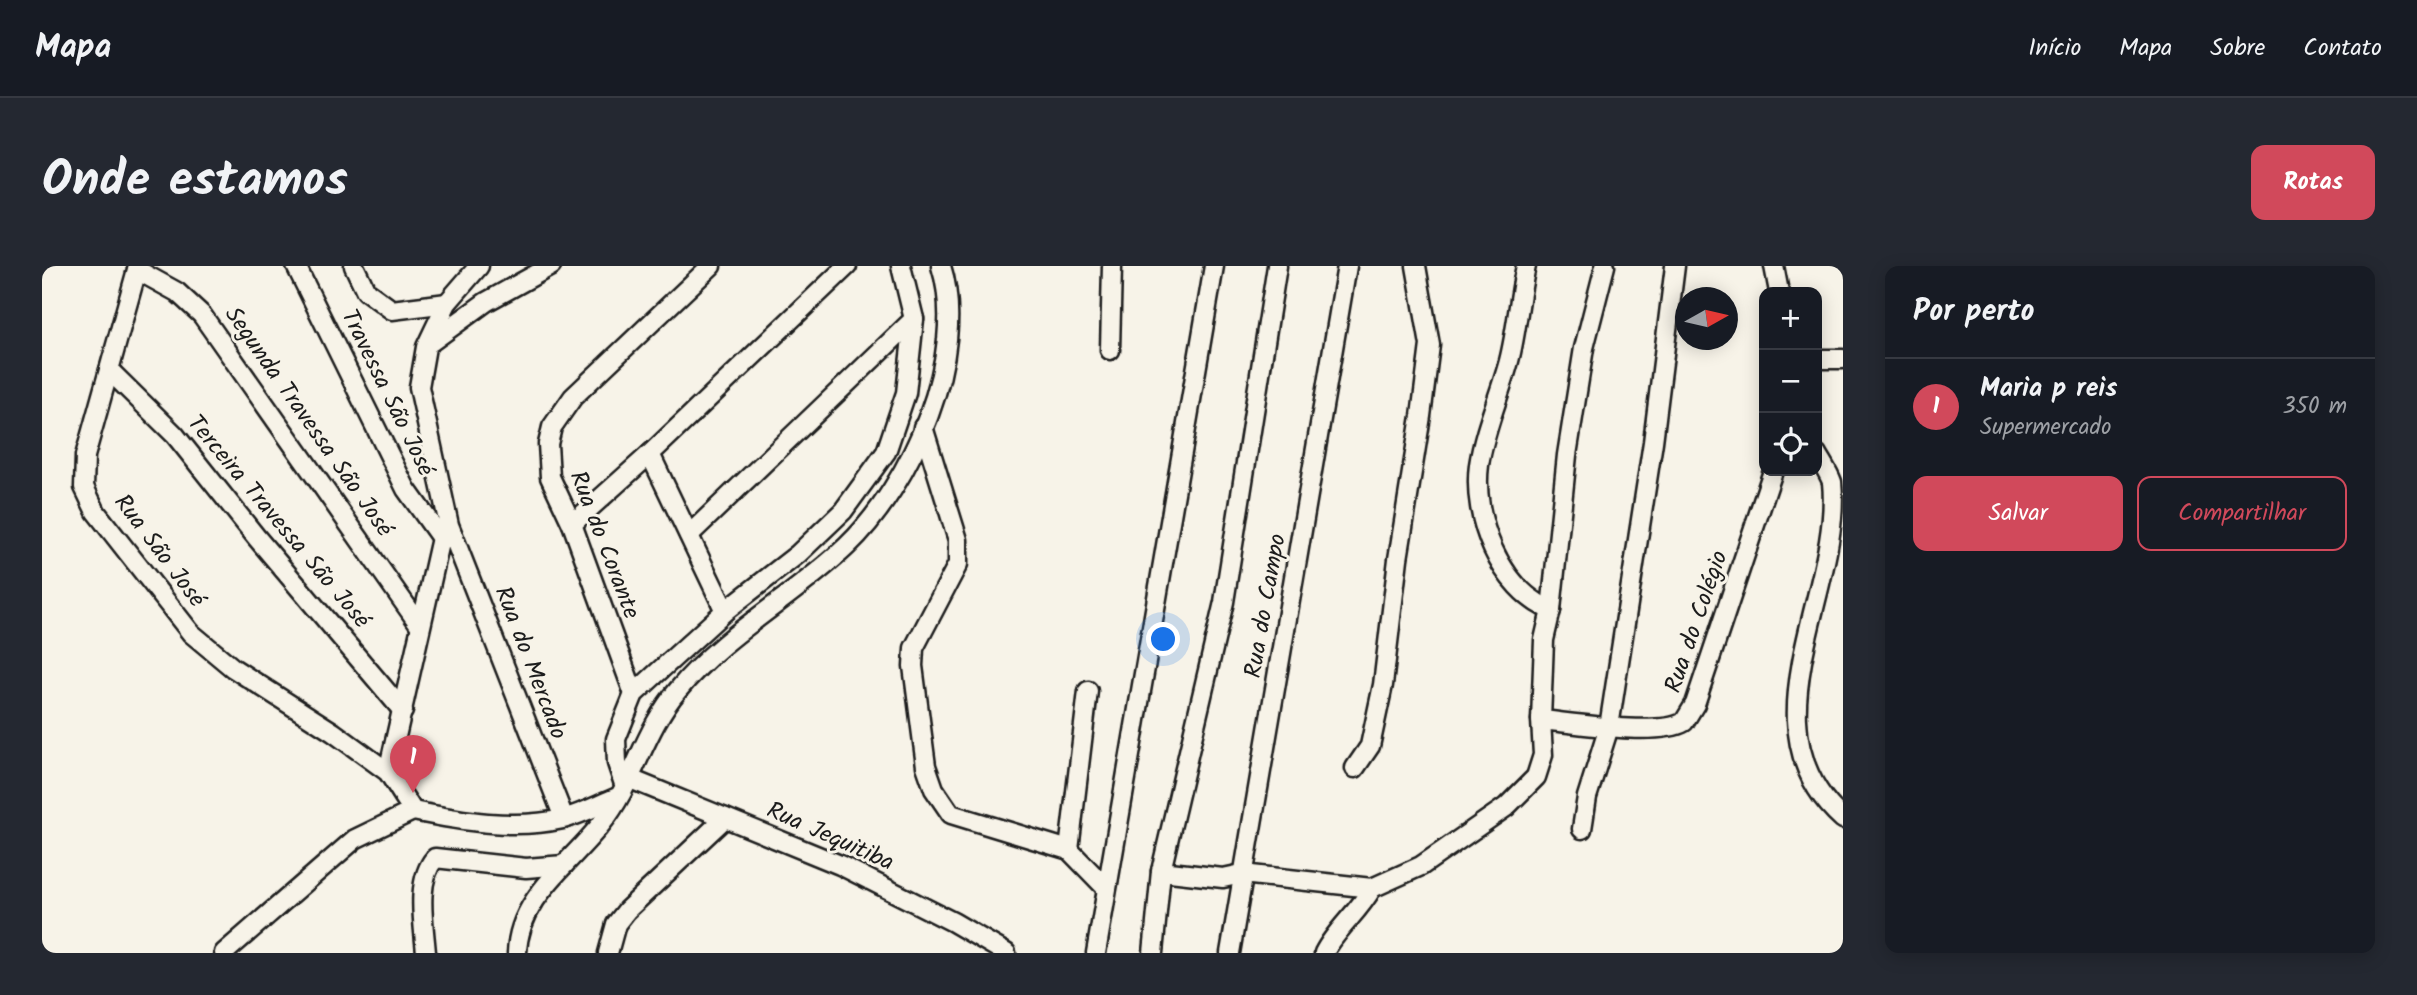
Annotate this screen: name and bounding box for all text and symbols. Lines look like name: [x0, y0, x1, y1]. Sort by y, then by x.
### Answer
text: Mapa: [35, 22, 111, 75]
text: Início: [2028, 29, 2081, 68]
text: Mapa: [2119, 29, 2172, 68]
text: Sobre: [2210, 29, 2265, 68]
text: Contato: [2303, 29, 2382, 68]
text: Onde estamos: [42, 143, 348, 221]
button: Rotas: [2251, 145, 2375, 220]
north arrow: [1675, 287, 1738, 350]
map controls: [1759, 287, 1822, 476]
button: +: [1759, 287, 1822, 350]
text: Por perto: [1913, 288, 2034, 336]
street label: Segunda Travessa São José: [213, 299, 403, 547]
street label: Travessa São José: [330, 303, 445, 485]
button: −: [1759, 350, 1822, 413]
text: Maria p reis: [1980, 368, 2117, 410]
text: 1: [1933, 389, 1939, 425]
text: 350 m: [2282, 389, 2347, 425]
street label: Terceira Travessa São José: [177, 406, 380, 639]
text: Supermercado: [1980, 410, 2111, 446]
button: locate: [1759, 413, 1822, 476]
street label: Rua do Corante: [558, 465, 650, 625]
button: Salvar: [1913, 476, 2123, 551]
button: Compartilhar: [2137, 476, 2347, 551]
street label: Rua São José: [103, 486, 216, 617]
street label: Rua do Campo: [1234, 531, 1298, 681]
street label: Rua do Colégio: [1654, 545, 1740, 699]
street label: Rua do Mercado: [483, 581, 577, 745]
your location: [1146, 622, 1180, 656]
pin: 1: [390, 735, 436, 793]
street label: Rua Jequitiba: [760, 792, 900, 882]

